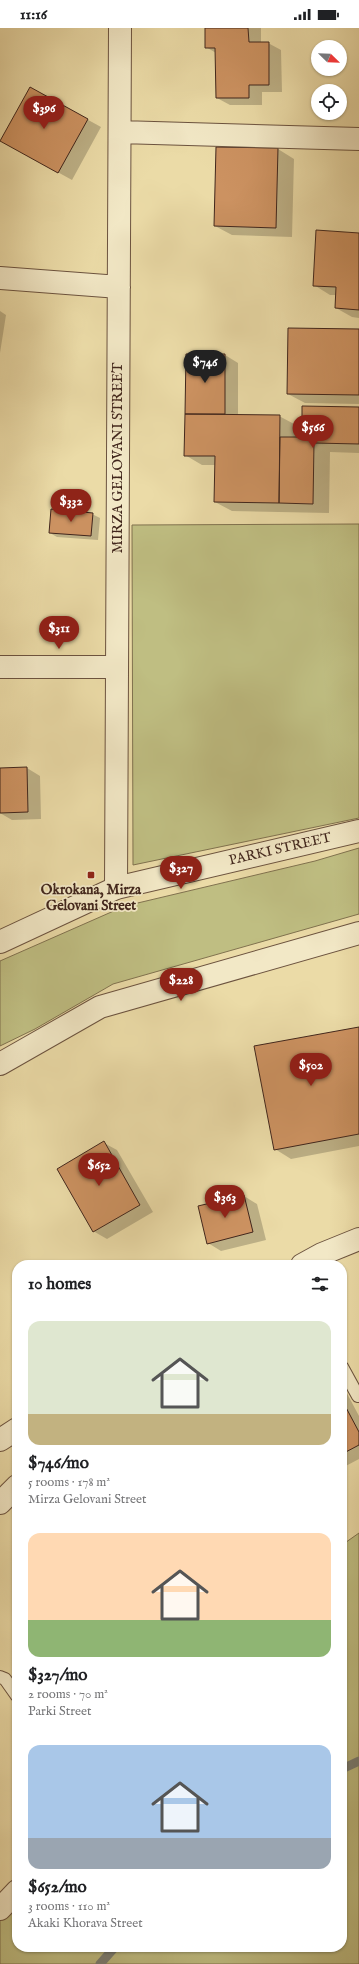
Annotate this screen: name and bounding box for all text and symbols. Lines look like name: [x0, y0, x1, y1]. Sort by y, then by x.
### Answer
text: 11:16: [20, 5, 47, 24]
north arrow: [311, 40, 347, 76]
map controls: [311, 40, 347, 120]
button: locate: [311, 84, 347, 120]
pin: $396: [20, 96, 68, 130]
text: $396: [32, 100, 56, 117]
pin: $746: [181, 350, 229, 384]
text: $746: [192, 354, 218, 371]
street label: MIRZA GELOVANI STREET: [109, 362, 127, 554]
pin: $566: [289, 415, 337, 449]
text: $566: [302, 419, 324, 436]
pin: $332: [47, 489, 95, 523]
text: $332: [59, 493, 83, 510]
pin: $311: [35, 616, 83, 650]
text: $311: [48, 620, 70, 637]
street label: PARKI STREET: [227, 828, 334, 870]
pin: $327: [157, 856, 205, 890]
text: $327: [169, 860, 193, 877]
marker: Okrokana, Mirza Gelovani Street: [86, 870, 96, 880]
place label: Okrokana, Mirza Gelovani Street: [41, 881, 142, 915]
pin: $228: [157, 968, 205, 1002]
text: $228: [169, 972, 193, 989]
pin: $502: [287, 1053, 335, 1087]
text: $502: [299, 1057, 323, 1074]
pin: $652: [75, 1153, 123, 1187]
text: $652: [87, 1157, 111, 1174]
pin: $363: [201, 1185, 249, 1219]
text: $363: [214, 1189, 236, 1206]
icon: filters: [309, 1273, 331, 1295]
text: 10 homes: [28, 1274, 91, 1295]
icon: home: [144, 1347, 216, 1419]
text: $746/mo: [28, 1453, 89, 1474]
text: 5 rooms · 178 m²: [28, 1474, 110, 1491]
text: Mirza Gelovani Street: [28, 1491, 147, 1508]
icon: home: [144, 1559, 216, 1631]
text: $327/mo: [28, 1665, 88, 1686]
text: 2 rooms · 70 m²: [28, 1686, 108, 1703]
text: Parki Street: [28, 1703, 91, 1720]
icon: home: [144, 1771, 216, 1843]
text: $652/mo: [28, 1877, 87, 1898]
text: 3 rooms · 110 m²: [28, 1898, 110, 1915]
text: Akaki Khorava Street: [28, 1915, 143, 1932]

